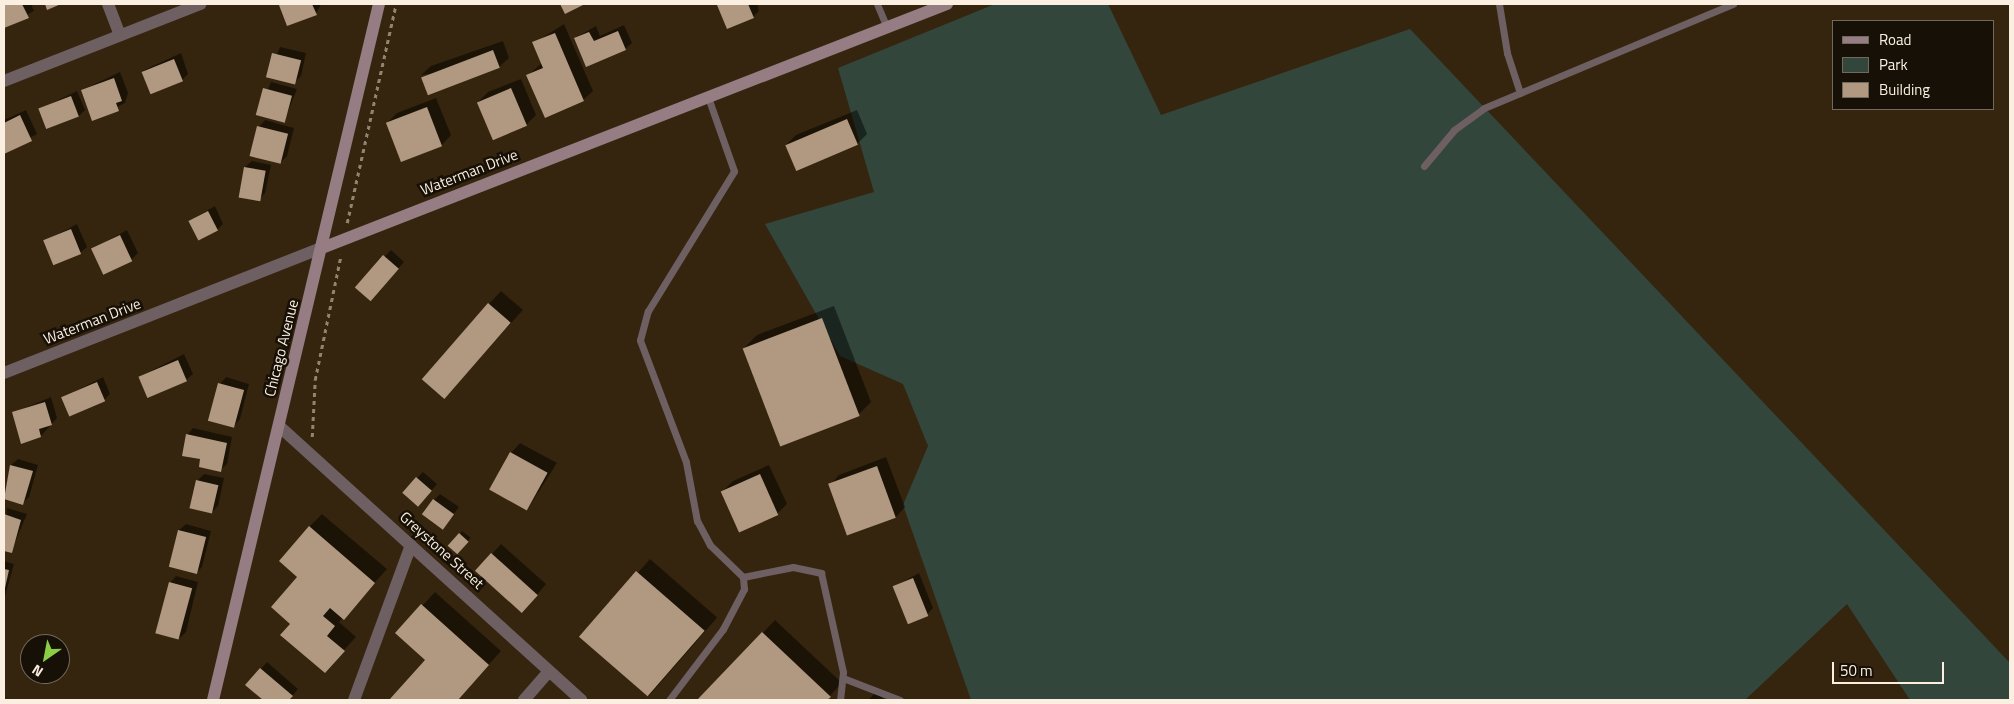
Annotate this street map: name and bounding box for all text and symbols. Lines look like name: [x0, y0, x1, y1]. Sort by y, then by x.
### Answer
legend: [1832, 20, 1994, 110]
text: Road: [1879, 28, 1911, 51]
text: Park: [1879, 53, 1908, 76]
text: Building: [1879, 78, 1930, 101]
street label: Waterman Drive: [418, 145, 520, 199]
street label: Waterman Drive: [41, 294, 143, 348]
street label: Chicago Avenue: [260, 298, 302, 398]
street label: Greystone Street: [396, 508, 488, 592]
north arrow: [20, 634, 70, 684]
scale bar: [1834, 652, 1946, 684]
text: 50 m: [1840, 659, 1873, 682]
text: N: [27, 660, 47, 683]

